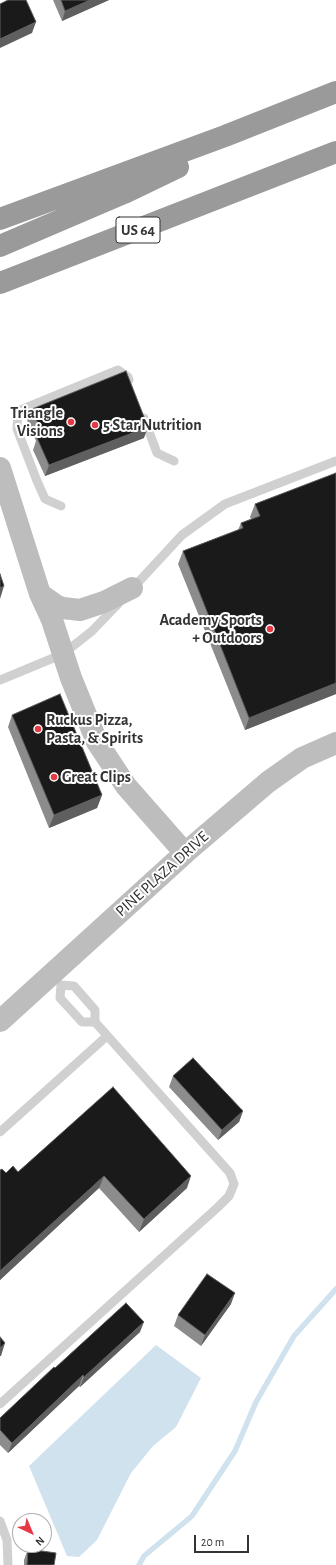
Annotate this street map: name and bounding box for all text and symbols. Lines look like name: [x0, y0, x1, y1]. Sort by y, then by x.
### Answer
road number: US 64: [116, 217, 160, 243]
place label: Triangle Visions: [10, 403, 63, 441]
place label: 5 Star Nutrition: [103, 415, 202, 435]
marker: Triangle Visions: [66, 417, 76, 427]
marker: 5 Star Nutrition: [90, 420, 100, 430]
place label: Academy Sports + Outdoors: [160, 610, 262, 648]
marker: Academy Sports + Outdoors: [265, 624, 275, 634]
place label: Ruckus Pizza, Pasta, & Spirits: [46, 710, 143, 748]
marker: Ruckus Pizza, Pasta, & Spirits: [33, 724, 43, 734]
place label: Great Clips: [62, 767, 131, 787]
marker: Great Clips: [49, 772, 59, 782]
street label: PINE PLAZA DRIVE: [112, 827, 212, 921]
north arrow: [12, 1513, 52, 1553]
scale bar: [196, 1527, 251, 1553]
text: N: [33, 1535, 47, 1548]
text: 20 m: [201, 1536, 224, 1548]

